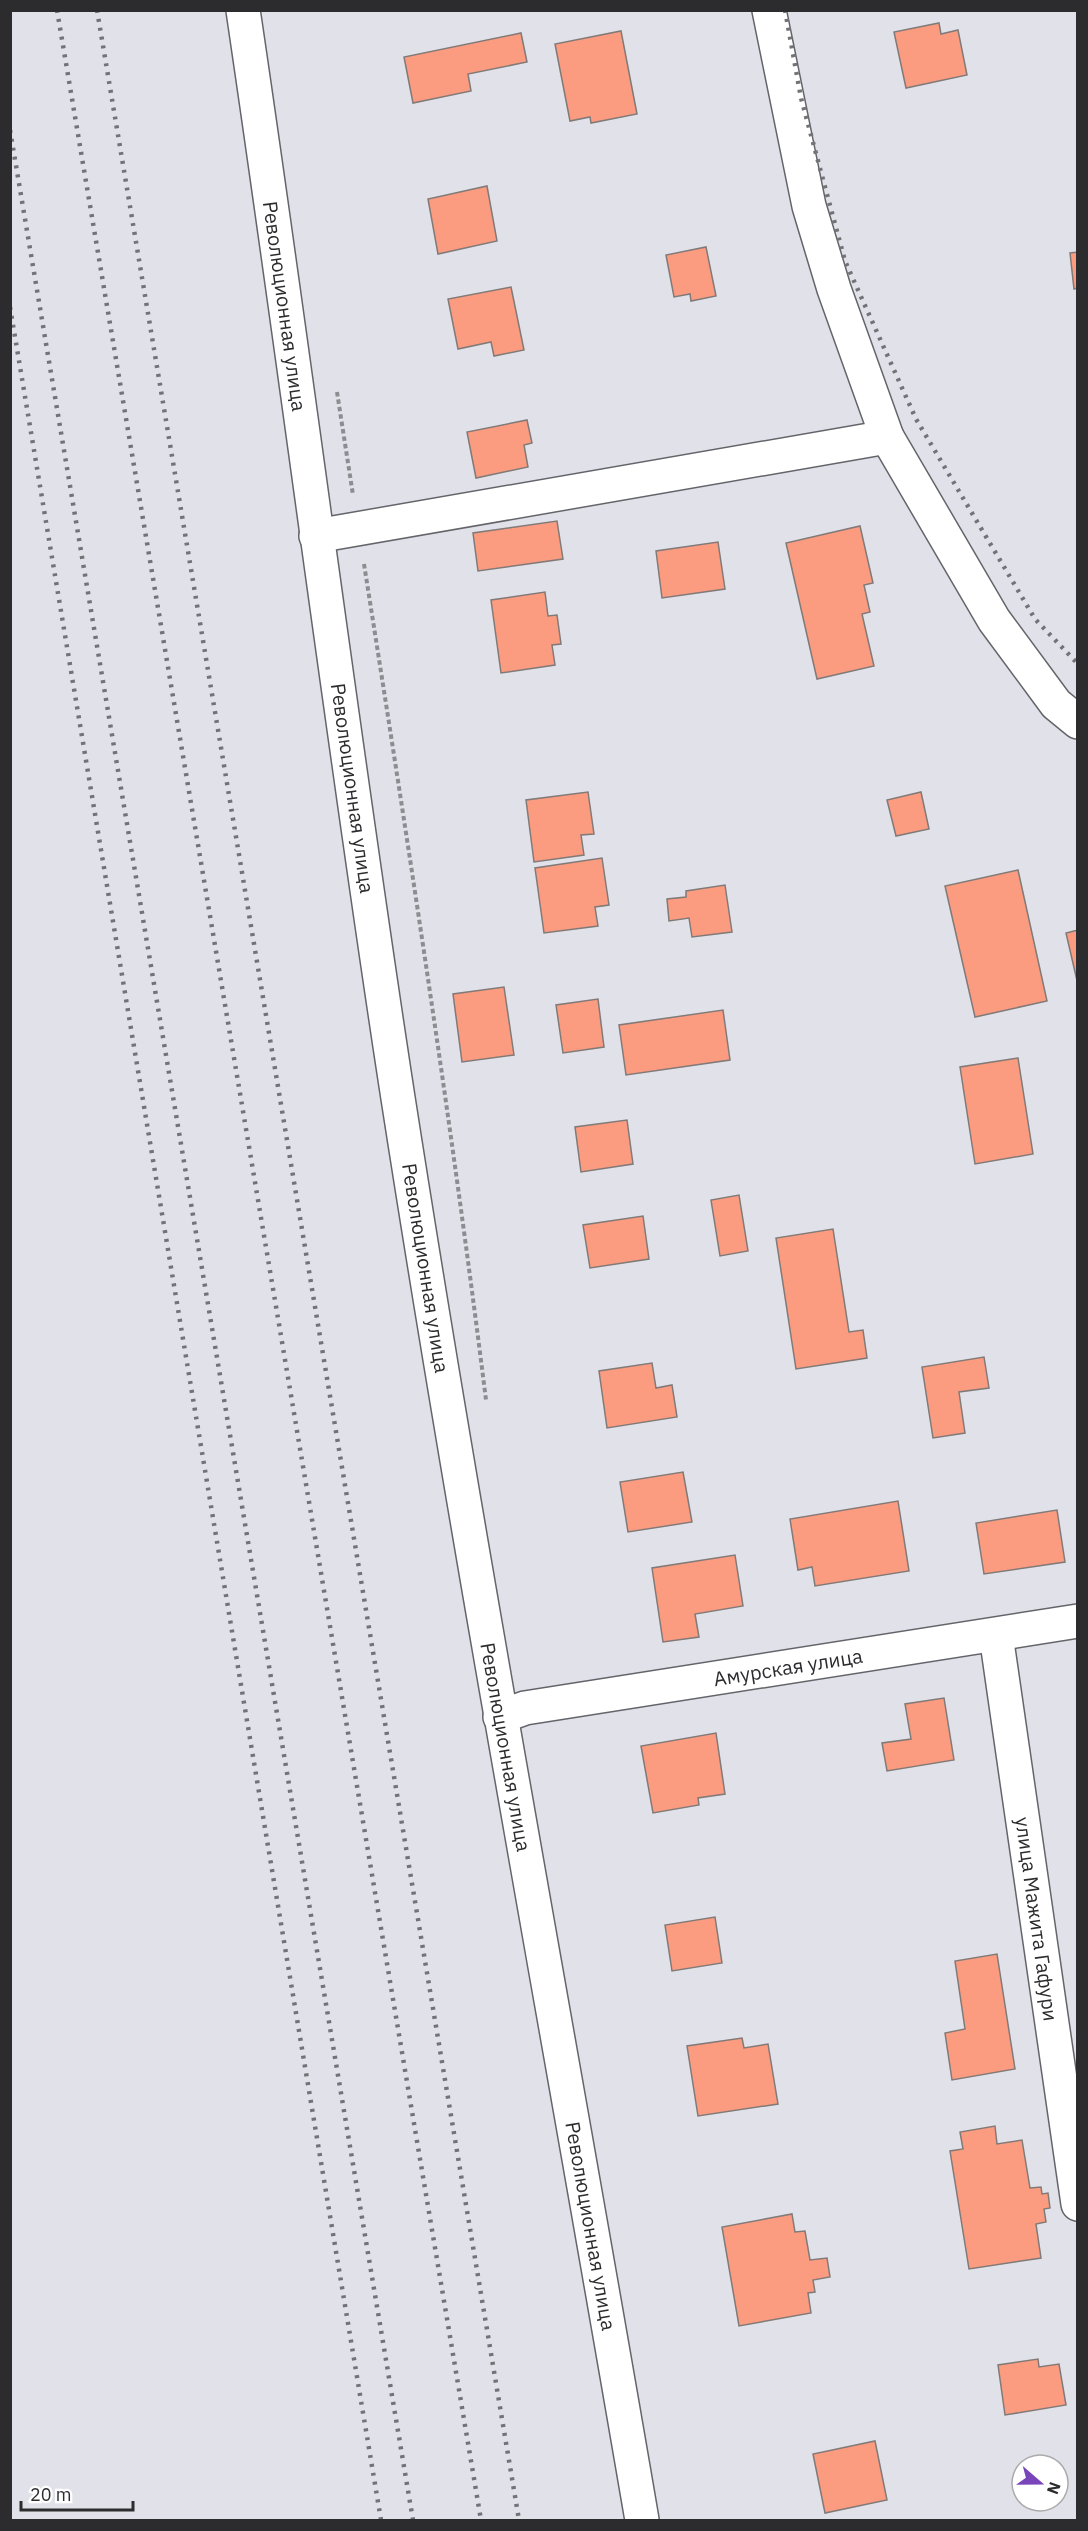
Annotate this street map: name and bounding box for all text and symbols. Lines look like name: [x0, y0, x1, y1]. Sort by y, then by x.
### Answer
street label: Революционная улица: [257, 199, 313, 413]
street label: Революционная улица: [325, 681, 381, 895]
street label: Революционная улица: [396, 1161, 456, 1375]
street label: Революционная улица: [474, 1640, 538, 1854]
street label: Амурская улица: [711, 1642, 865, 1692]
street label: улица Мажита Гафури: [1009, 1815, 1065, 2023]
street label: Революционная улица: [559, 2119, 623, 2333]
north arrow: [1010, 2453, 1070, 2513]
scale bar: [21, 2474, 134, 2512]
text: N: [1043, 2479, 1065, 2497]
text: 20 m: [30, 2483, 72, 2506]

